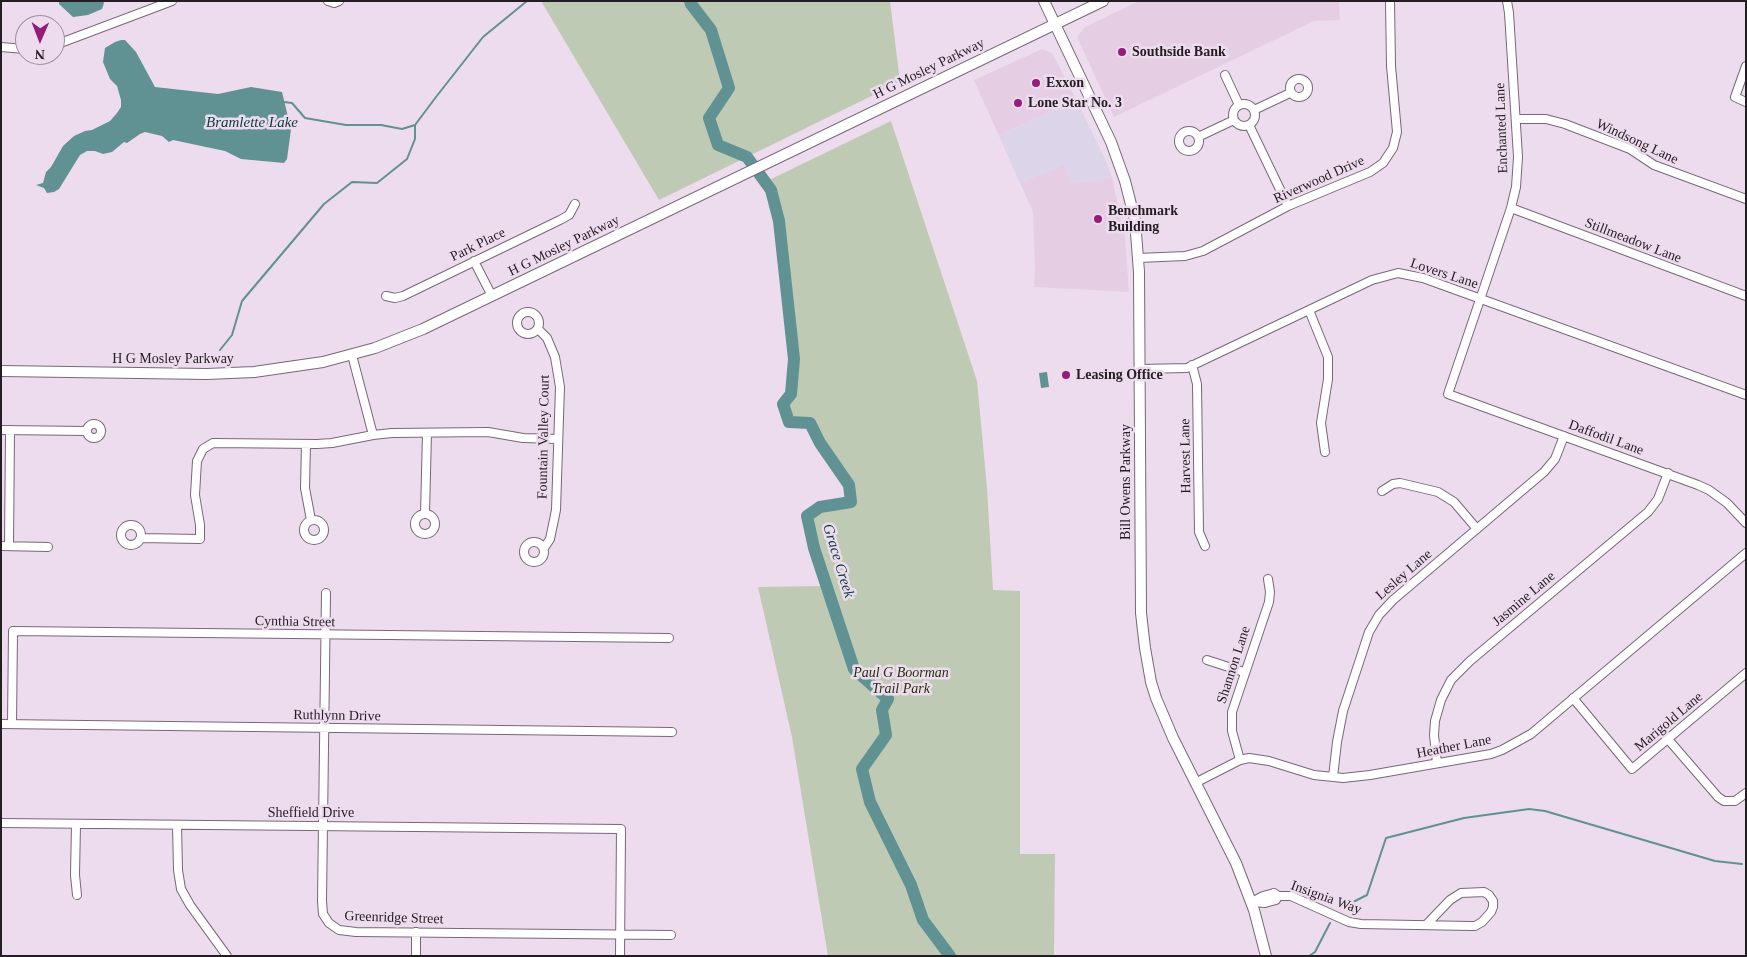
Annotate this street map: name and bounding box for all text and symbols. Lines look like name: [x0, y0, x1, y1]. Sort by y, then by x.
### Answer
north arrow: [15, 15, 65, 65]
street label: H G Mosley Parkway: [871, 35, 987, 103]
place label: Southside Bank: [1132, 44, 1226, 60]
marker: Southside Bank: [1116, 46, 1128, 58]
text: N: [35, 47, 45, 62]
place label: Exxon: [1046, 75, 1084, 91]
marker: Exxon: [1030, 77, 1042, 89]
street label: Enchanted Lane: [1492, 82, 1512, 174]
place label: Lone Star No. 3: [1028, 95, 1122, 111]
marker: Lone Star No. 3: [1012, 97, 1024, 109]
water label: Bramlette Lake: [206, 114, 298, 132]
street label: Windsong Lane: [1593, 116, 1681, 168]
street label: Riverwood Drive: [1271, 152, 1367, 208]
place label: Benchmark Building: [1108, 203, 1178, 236]
street label: H G Mosley Parkway: [506, 212, 622, 280]
marker: Benchmark Building: [1092, 213, 1104, 225]
street label: Stillmeadow Lane: [1582, 215, 1684, 267]
street label: Park Place: [448, 224, 508, 266]
street label: Lovers Lane: [1408, 255, 1480, 293]
street label: H G Mosley Parkway: [112, 351, 234, 367]
place label: Leasing Office: [1076, 367, 1163, 383]
marker: Leasing Office: [1060, 369, 1072, 381]
street label: Fountain Valley Court: [535, 375, 553, 499]
street label: Daffodil Lane: [1566, 417, 1646, 459]
street label: Harvest Lane: [1177, 418, 1195, 494]
street label: Bill Owens Parkway: [1118, 424, 1134, 540]
water label: Grace Creek: [818, 522, 858, 600]
street label: Lesley Lane: [1373, 546, 1435, 604]
street label: Jasmine Lane: [1489, 568, 1559, 630]
street label: Cynthia Street: [255, 613, 335, 631]
street label: Shannon Lane: [1214, 624, 1254, 706]
park label: Paul G Boorman Trail Park: [853, 665, 949, 698]
street label: Marigold Lane: [1632, 689, 1706, 755]
street label: Ruthlynn Drive: [293, 707, 381, 725]
street label: Heather Lane: [1415, 732, 1493, 762]
street label: Sheffield Drive: [268, 805, 354, 821]
street label: Insignia Way: [1288, 877, 1364, 919]
street label: Greenridge Street: [344, 908, 444, 928]

